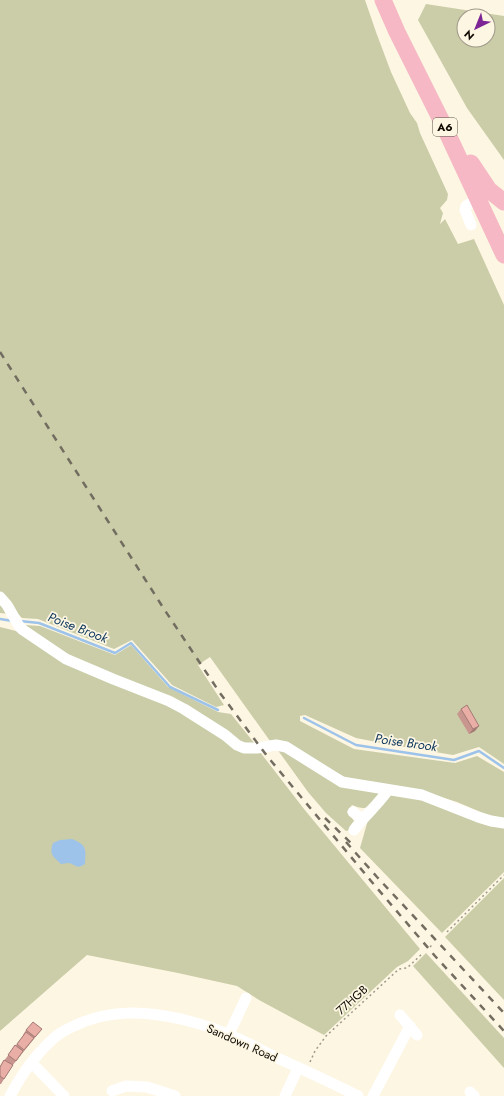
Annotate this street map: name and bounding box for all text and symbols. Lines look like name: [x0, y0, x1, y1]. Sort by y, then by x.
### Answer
north arrow: [456, 8, 496, 48]
text: N: [461, 26, 478, 44]
road number: A6: [433, 118, 457, 136]
water label: Poise Brook: [45, 607, 111, 648]
water label: Poise Brook: [374, 729, 439, 756]
street label: 77HGB: [332, 981, 372, 1019]
street label: Sandown Road: [204, 1019, 280, 1067]

